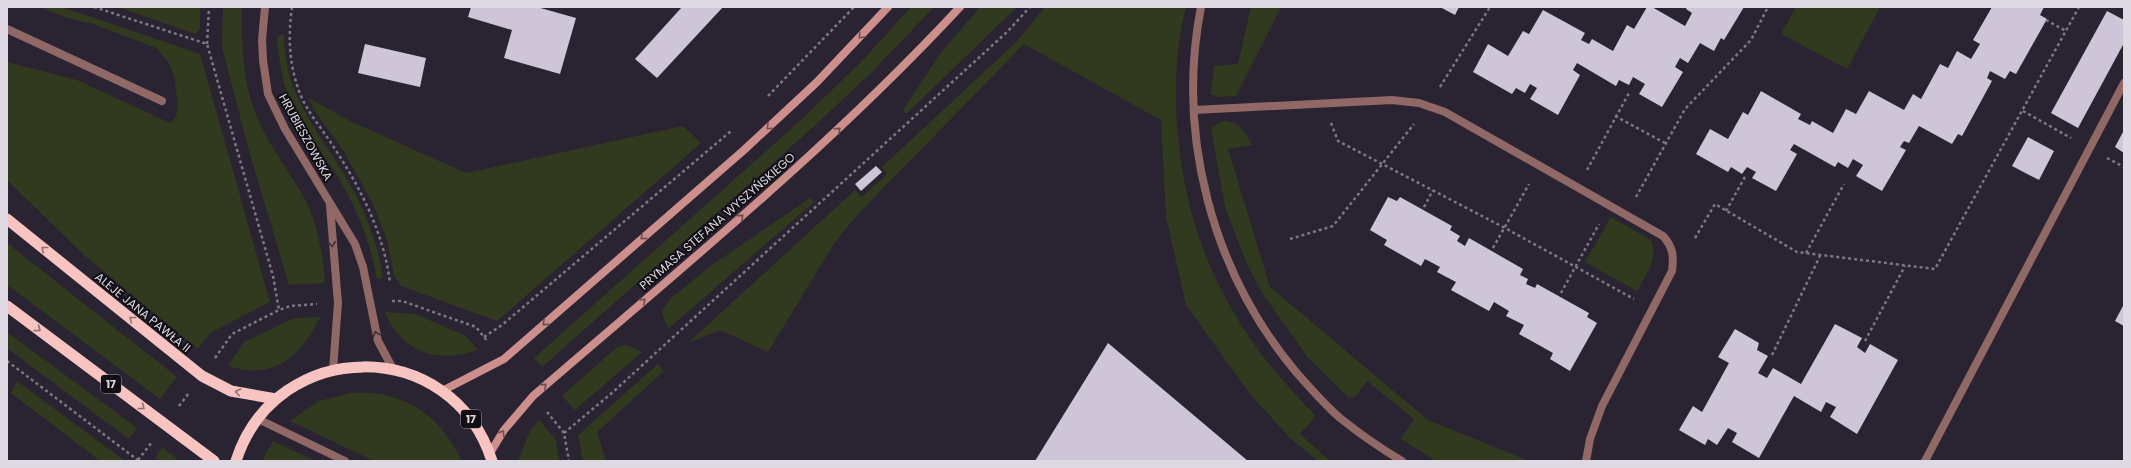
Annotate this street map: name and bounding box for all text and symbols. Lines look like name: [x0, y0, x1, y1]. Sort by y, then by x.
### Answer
one-way arrow: [858, 31, 866, 39]
street label: HRUBIESZOWSKA: [275, 90, 337, 184]
one-way arrow: [766, 122, 774, 130]
one-way arrow: [833, 128, 841, 135]
street label: PRYMASA STEFANA WYSZYŃSKIEGO: [635, 149, 799, 293]
one-way arrow: [736, 214, 744, 221]
one-way arrow: [641, 233, 648, 240]
one-way arrow: [328, 241, 337, 247]
one-way arrow: [41, 246, 48, 253]
street label: ALEJE JANA PAWŁA II: [92, 268, 194, 356]
one-way arrow: [638, 299, 645, 306]
one-way arrow: [129, 317, 136, 324]
one-way arrow: [543, 318, 550, 325]
one-way arrow: [34, 325, 41, 332]
one-way arrow: [372, 330, 381, 337]
road number: 17: [101, 375, 121, 393]
one-way arrow: [540, 384, 547, 391]
one-way arrow: [235, 389, 241, 397]
one-way arrow: [138, 403, 145, 410]
road number: 17: [461, 410, 481, 428]
one-way arrow: [497, 430, 505, 437]

